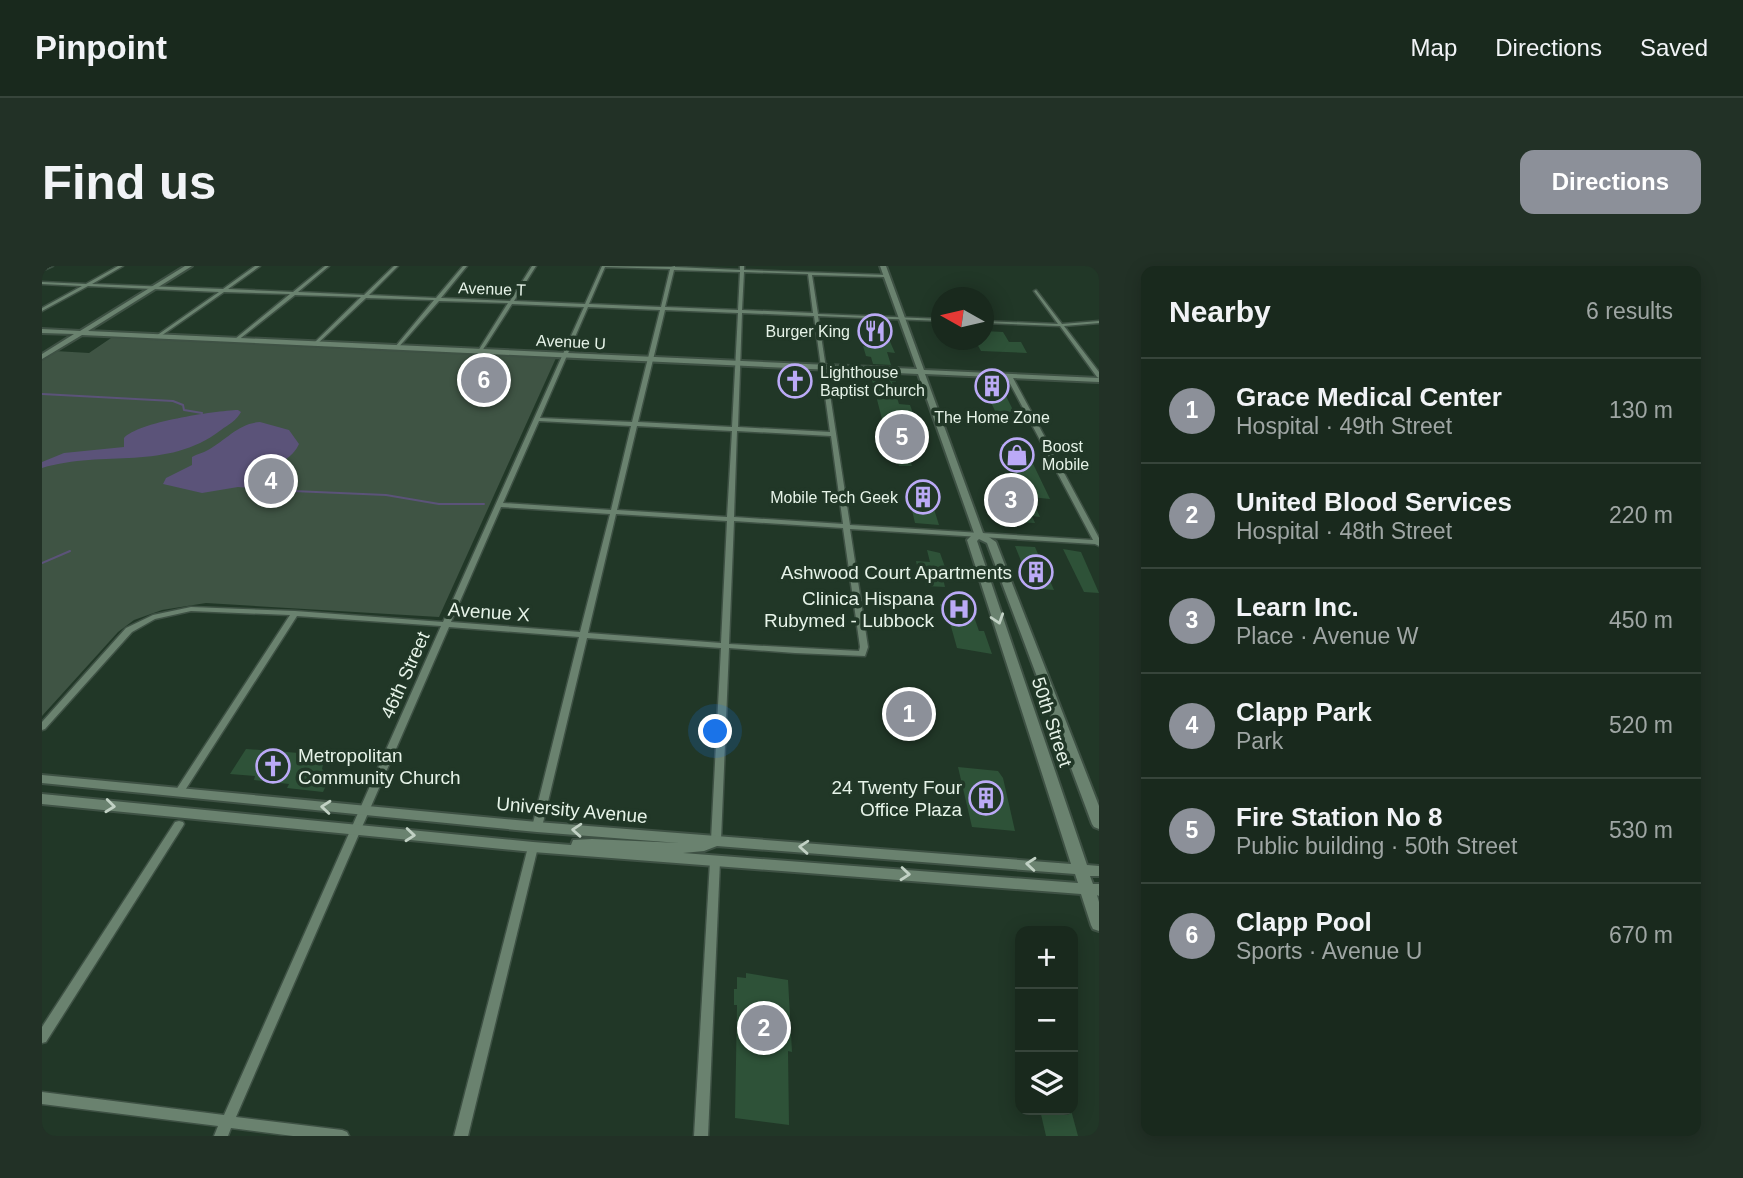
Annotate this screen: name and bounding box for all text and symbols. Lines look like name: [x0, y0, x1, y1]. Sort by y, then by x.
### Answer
text: Pinpoint: [35, 29, 167, 66]
text: Map: [1411, 34, 1457, 61]
text: Directions: [1495, 34, 1602, 61]
text: Saved: [1640, 34, 1708, 61]
button: Directions: [1520, 150, 1701, 214]
text: Find us: [42, 155, 216, 209]
street label: Avenue T: [458, 279, 526, 299]
north arrow: [931, 287, 994, 350]
text: Nearby: [1169, 295, 1271, 328]
text: 6 results: [1586, 298, 1673, 324]
restaurant icon: Burger King: [856, 312, 894, 350]
place label: Burger King: [766, 323, 850, 340]
street label: Avenue U: [536, 332, 606, 352]
pin: 6: [461, 354, 507, 406]
church icon: Lighthouse Baptist Church: [776, 362, 814, 400]
place label: Lighthouse Baptist Church: [820, 364, 925, 399]
building icon: The Home Zone: [973, 367, 1011, 405]
text: Grace Medical Center: [1236, 382, 1502, 412]
text: 1: [1186, 397, 1198, 423]
text: 130 m: [1609, 397, 1673, 423]
place label: The Home Zone: [934, 409, 1050, 426]
pin: 5: [879, 411, 925, 463]
text: Hospital · 49th Street: [1236, 413, 1452, 439]
shop icon: Boost Mobile: [998, 436, 1036, 474]
place label: Boost Mobile: [1042, 438, 1089, 473]
pin: 4: [248, 455, 294, 507]
pin: 3: [988, 474, 1034, 526]
building icon: Mobile Tech Geek: [904, 478, 942, 516]
text: United Blood Services: [1236, 487, 1512, 517]
place label: Mobile Tech Geek: [770, 489, 899, 506]
text: 2: [1186, 502, 1198, 528]
text: 220 m: [1609, 502, 1673, 528]
text: Hospital · 48th Street: [1236, 518, 1452, 544]
building icon: Ashwood Court Apartments: [1017, 553, 1055, 591]
place label: Ashwood Court Apartments: [781, 562, 1012, 583]
place label: Clinica Hispana Rubymed - Lubbock: [764, 588, 934, 631]
hospital icon: Clinica Hispana Rubymed - Lubbock: [940, 590, 978, 628]
text: Learn Inc.: [1236, 592, 1359, 622]
street label: Avenue X: [447, 599, 531, 625]
text: 3: [1186, 607, 1198, 633]
text: 450 m: [1609, 607, 1673, 633]
one-way arrow: [990, 613, 1005, 625]
text: Place · Avenue W: [1236, 623, 1418, 649]
street label: 46th Street: [377, 628, 434, 722]
street label: 50th Street: [1028, 675, 1077, 770]
pin: 1: [886, 688, 932, 740]
text: Clapp Park: [1236, 697, 1372, 727]
text: 4: [1186, 712, 1198, 738]
text: 520 m: [1609, 712, 1673, 738]
your location: [698, 714, 732, 748]
text: Park: [1236, 728, 1283, 754]
place label: Metropolitan Community Church: [298, 745, 461, 788]
church icon: Metropolitan Community Church: [254, 747, 292, 785]
place label: 24 Twenty Four Office Plaza: [831, 777, 963, 820]
building icon: 24 Twenty Four Office Plaza: [967, 779, 1005, 817]
street label: University Avenue: [496, 793, 648, 827]
one-way arrow: [104, 798, 116, 813]
one-way arrow: [321, 799, 332, 814]
text: Fire Station No 8: [1236, 802, 1443, 832]
text: 5: [1186, 817, 1198, 843]
text: 530 m: [1609, 817, 1673, 843]
one-way arrow: [572, 823, 583, 838]
one-way arrow: [404, 827, 415, 842]
text: Public building · 50th Street: [1236, 833, 1517, 859]
one-way arrow: [798, 840, 809, 855]
one-way arrow: [1025, 857, 1036, 872]
one-way arrow: [900, 866, 911, 881]
text: Clapp Pool: [1236, 907, 1372, 937]
text: 6: [1186, 922, 1198, 948]
text: 670 m: [1609, 922, 1673, 948]
map controls: [1015, 926, 1078, 1115]
button: +: [1015, 926, 1078, 989]
text: Sports · Avenue U: [1236, 938, 1422, 964]
button: −: [1015, 989, 1078, 1052]
pin: 2: [741, 1002, 787, 1054]
button: layers: [1015, 1052, 1078, 1115]

